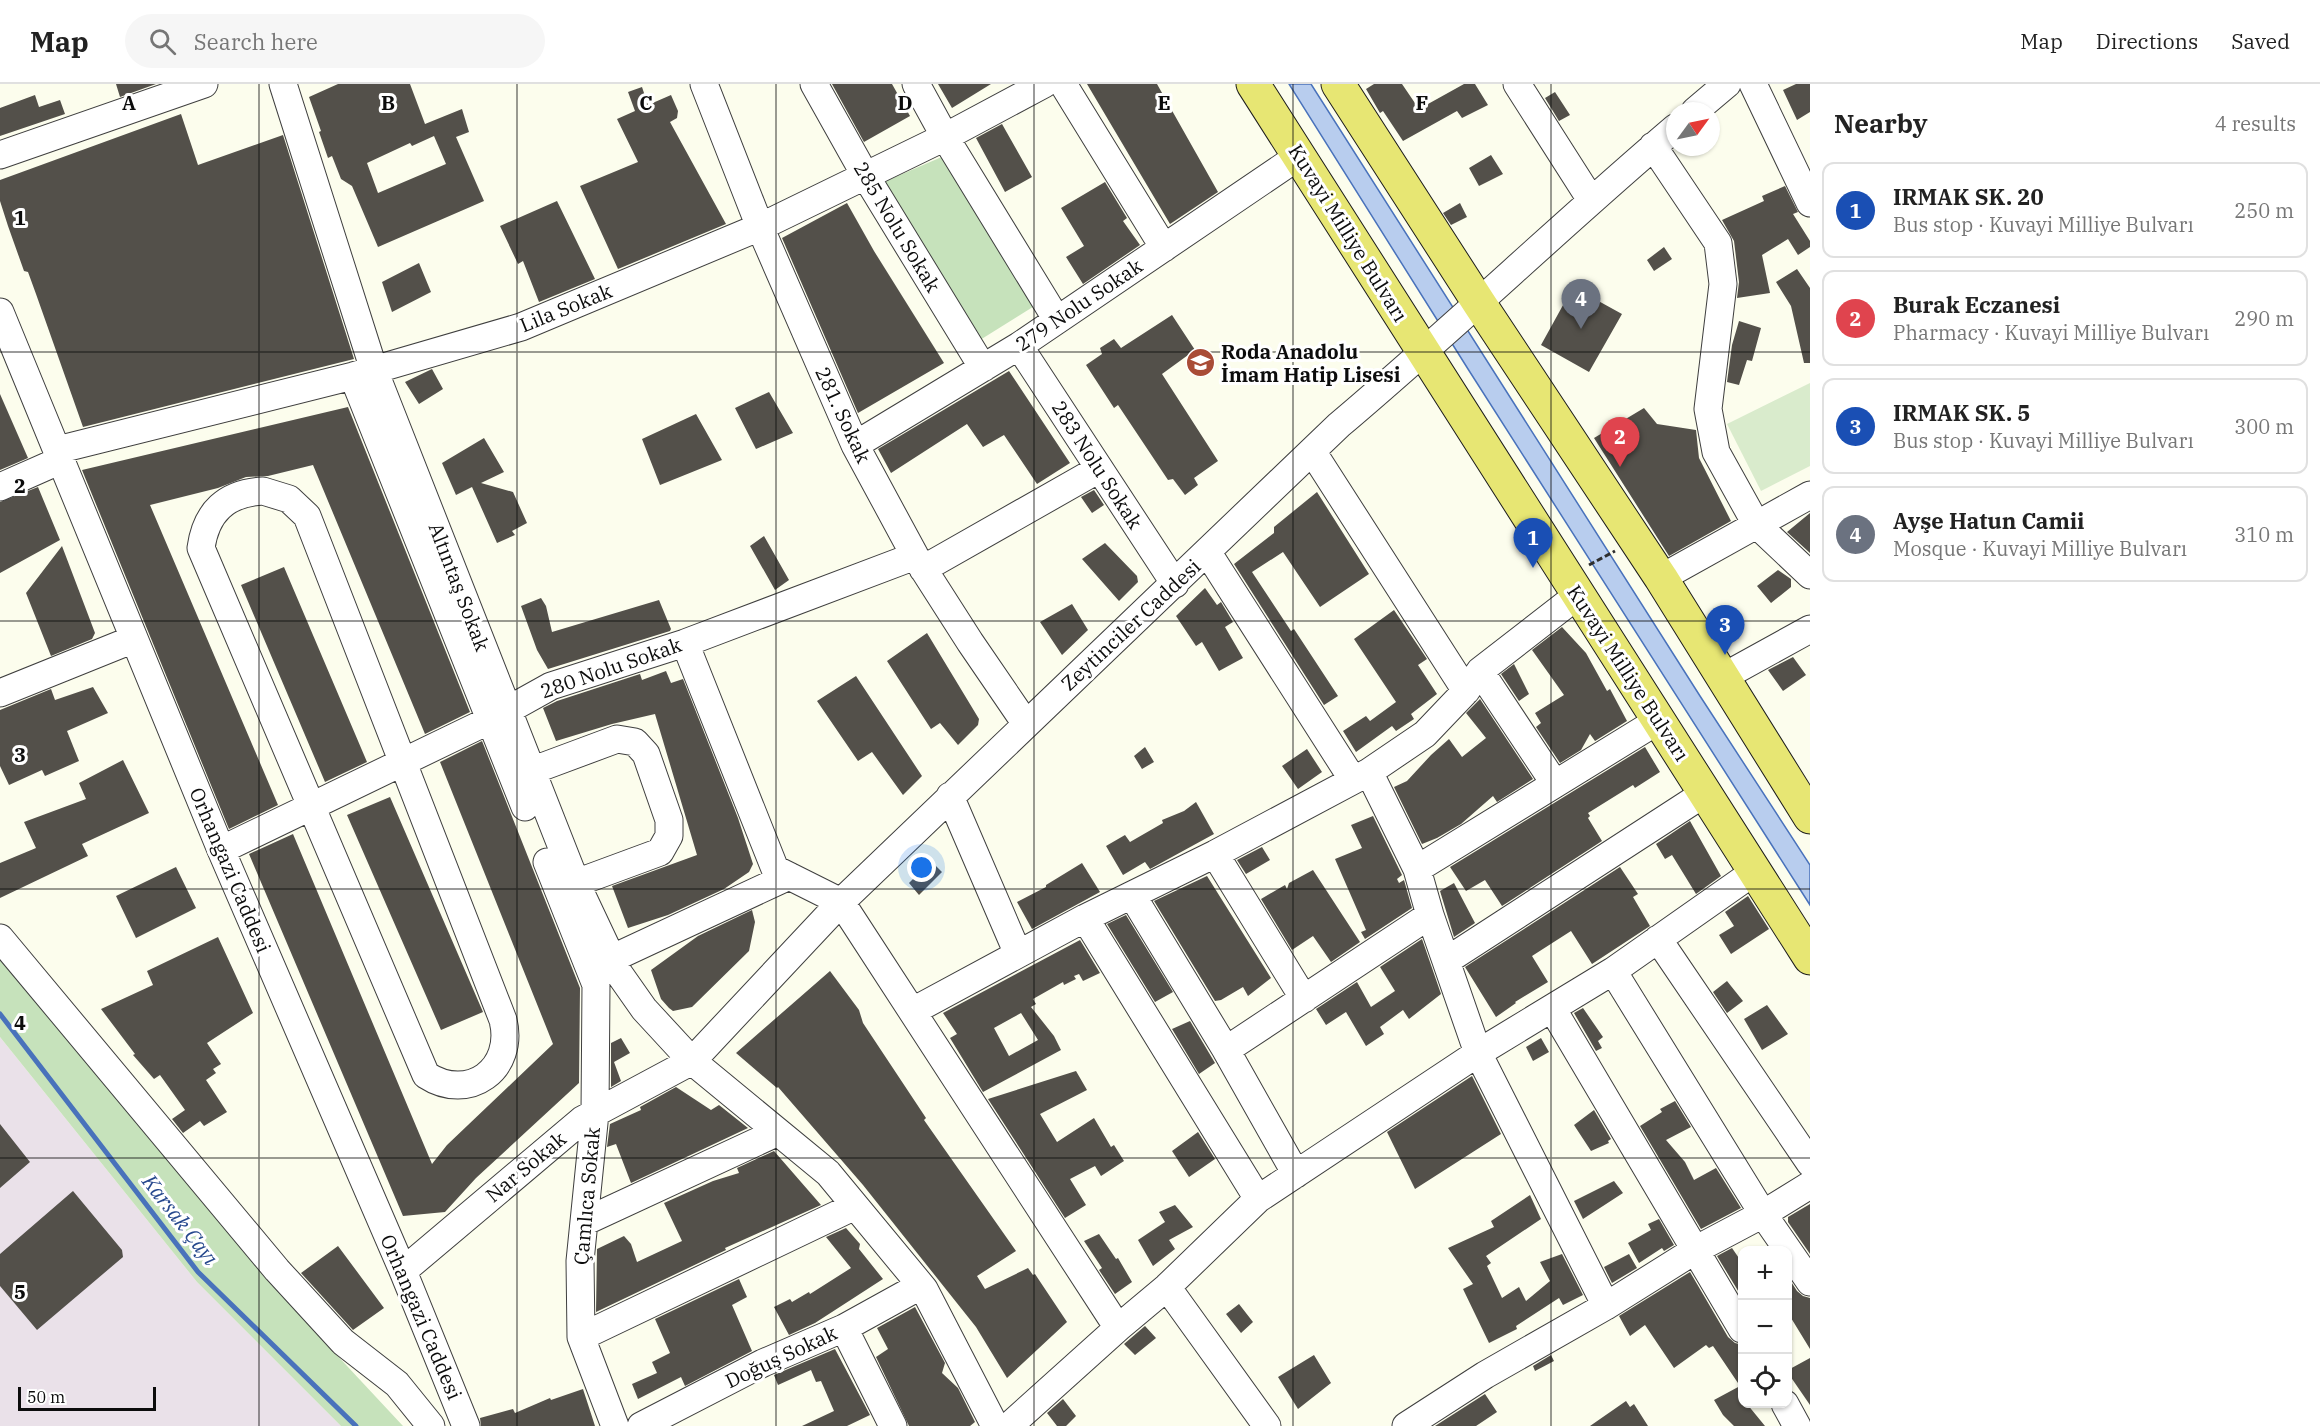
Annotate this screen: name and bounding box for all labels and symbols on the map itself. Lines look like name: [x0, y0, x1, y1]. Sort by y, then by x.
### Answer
text: A: [122, 89, 136, 116]
text: B: [381, 89, 395, 116]
text: C: [639, 89, 653, 116]
text: D: [897, 89, 913, 116]
text: E: [1157, 89, 1171, 116]
text: F: [1416, 89, 1428, 116]
north arrow: [1666, 102, 1720, 156]
street label: Kuvayi Milliye Bulvarı: [1283, 139, 1414, 327]
street label: 285 Nolu Sokak: [848, 156, 947, 297]
text: 1: [14, 204, 26, 231]
street label: 279 Nolu Sokak: [1010, 252, 1148, 357]
street label: Lila Sokak: [516, 277, 616, 338]
pin: 4: [1562, 280, 1600, 329]
place label: Roda Anadolu İmam Hatip Lisesi: [1221, 338, 1401, 388]
school or university icon: Roda Anadolu İmam Hatip Lisesi: [1184, 347, 1216, 379]
street label: 281. Sokak: [809, 362, 878, 468]
street label: 283 Nolu Sokak: [1046, 395, 1149, 534]
pin: 2: [1600, 418, 1640, 467]
text: 2: [14, 472, 26, 499]
pin: 1: [1514, 518, 1552, 568]
street label: Altıntaş Sokak: [423, 519, 496, 655]
street label: Zeytinciler Caddesi: [1055, 553, 1206, 696]
street label: Kuvayi Milliye Bulvarı: [1561, 580, 1695, 766]
pin: 3: [1706, 606, 1744, 655]
street label: 280 Nolu Sokak: [537, 631, 685, 704]
text: 3: [14, 741, 26, 768]
street label: Orhangazi Caddesi: [183, 783, 277, 957]
your location: [907, 853, 936, 882]
text: 4: [14, 1009, 26, 1036]
street label: Nar Sokak: [480, 1125, 572, 1208]
street label: Çamlıca Sokak: [567, 1126, 606, 1266]
water label: Karsak Çayı: [136, 1167, 225, 1271]
street label: Orhangazi Caddesi: [374, 1230, 468, 1404]
text: 5: [14, 1278, 26, 1305]
street label: Doğuş Sokak: [720, 1319, 841, 1394]
scale bar: [18, 1384, 156, 1412]

